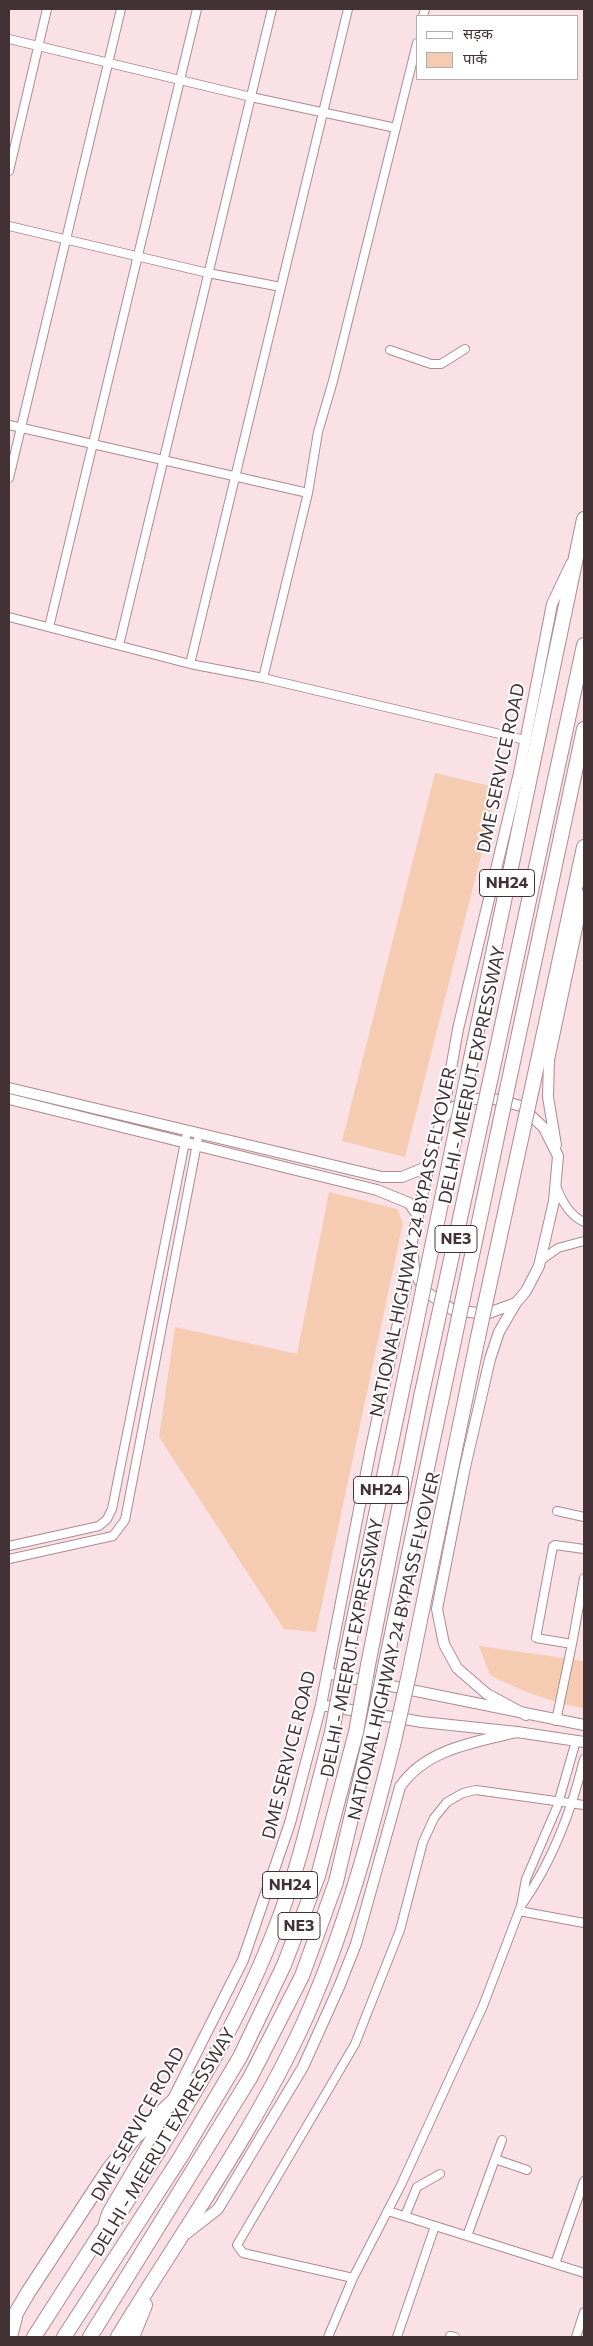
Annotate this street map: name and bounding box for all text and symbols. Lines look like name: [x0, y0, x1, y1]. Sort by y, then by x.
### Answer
legend: [416, 15, 578, 80]
text: सड़क: [463, 24, 493, 42]
text: पार्क: [463, 49, 487, 67]
street label: DME SERVICE ROAD: [472, 681, 530, 855]
road number: NH24: [480, 870, 534, 896]
street label: DELHI - MEERUT EXPRESSWAY: [434, 944, 510, 1206]
street label: NATIONAL HIGHWAY 24 BYPASS FLYOVER: [365, 1065, 461, 1419]
road number: NE3: [435, 1226, 477, 1252]
street label: NATIONAL HIGHWAY 24 BYPASS FLYOVER: [343, 1470, 445, 1822]
road number: NH24: [354, 1476, 408, 1504]
street label: DELHI - MEERUT EXPRESSWAY: [316, 1517, 388, 1779]
street label: DME SERVICE ROAD: [258, 1669, 320, 1841]
road number: NH24: [262, 1872, 318, 1898]
road number: NE3: [278, 1912, 320, 1940]
street label: DELHI - MEERUT EXPRESSWAY: [86, 2024, 240, 2260]
street label: DME SERVICE ROAD: [87, 2043, 189, 2205]

